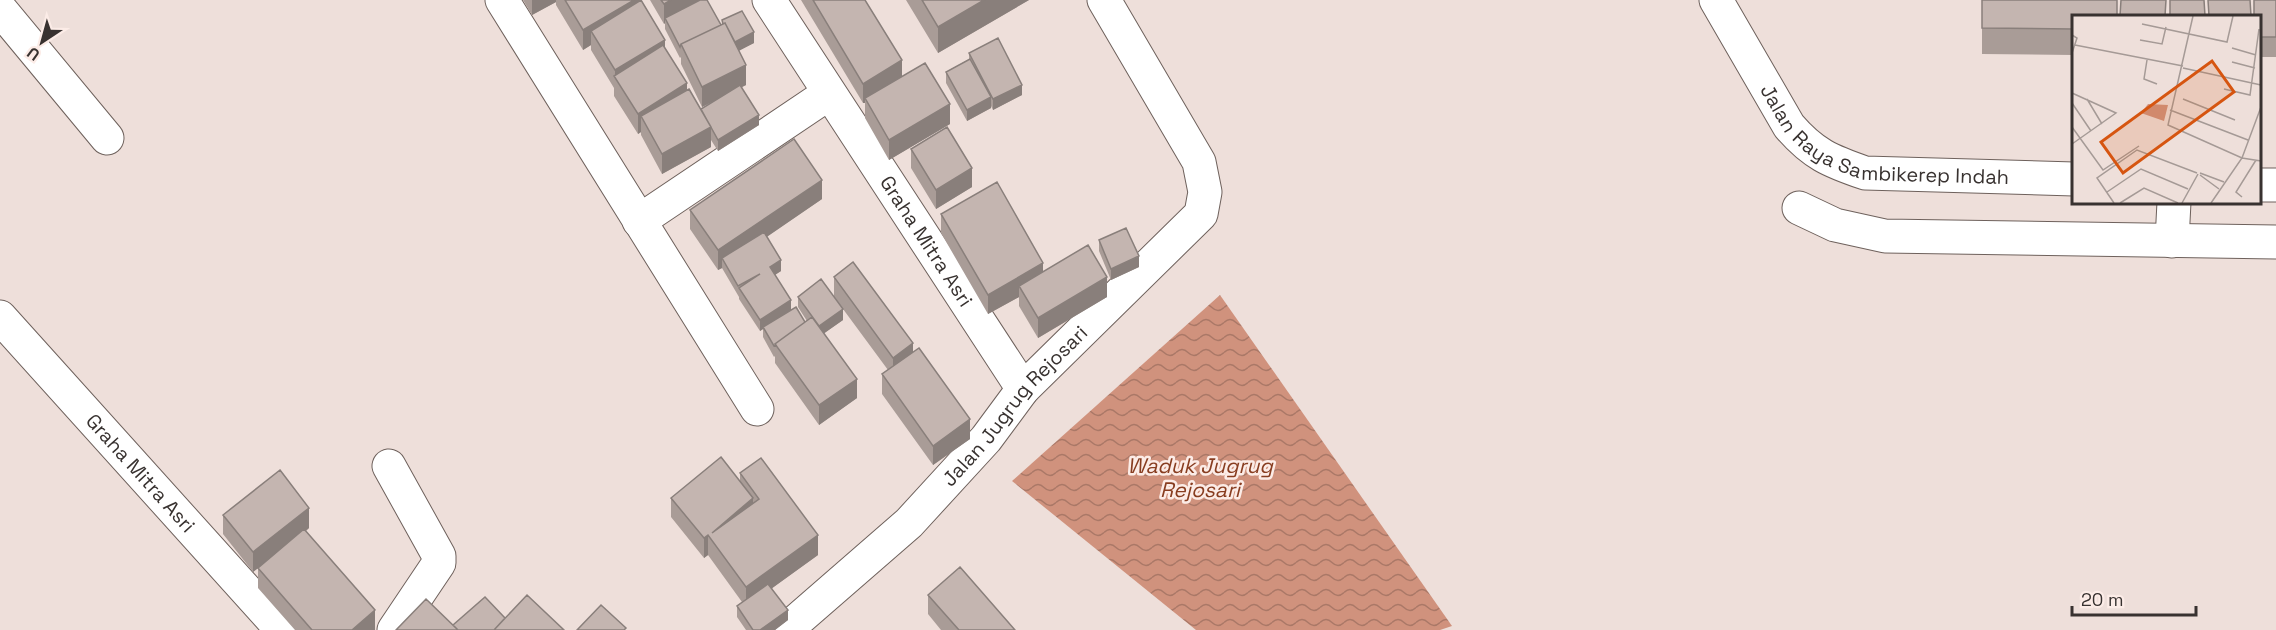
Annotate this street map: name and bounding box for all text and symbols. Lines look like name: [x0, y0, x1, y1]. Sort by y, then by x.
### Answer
north arrow: [12, 12, 72, 72]
inset map: [2072, 15, 2261, 204]
text: U: [23, 42, 44, 65]
street label: Jalan Raya Sambikerep Indah: [1755, 80, 2009, 190]
street label: Graha Mitra Asri: [874, 171, 979, 312]
street label: Jalan Jugrug Rejosari: [936, 320, 1093, 492]
street label: Graha Mitra Asri: [80, 408, 201, 538]
water label: Waduk Jugrug Rejosari: [1127, 452, 1274, 503]
scale bar: [2072, 579, 2196, 617]
text: 20 m: [2081, 588, 2124, 611]

